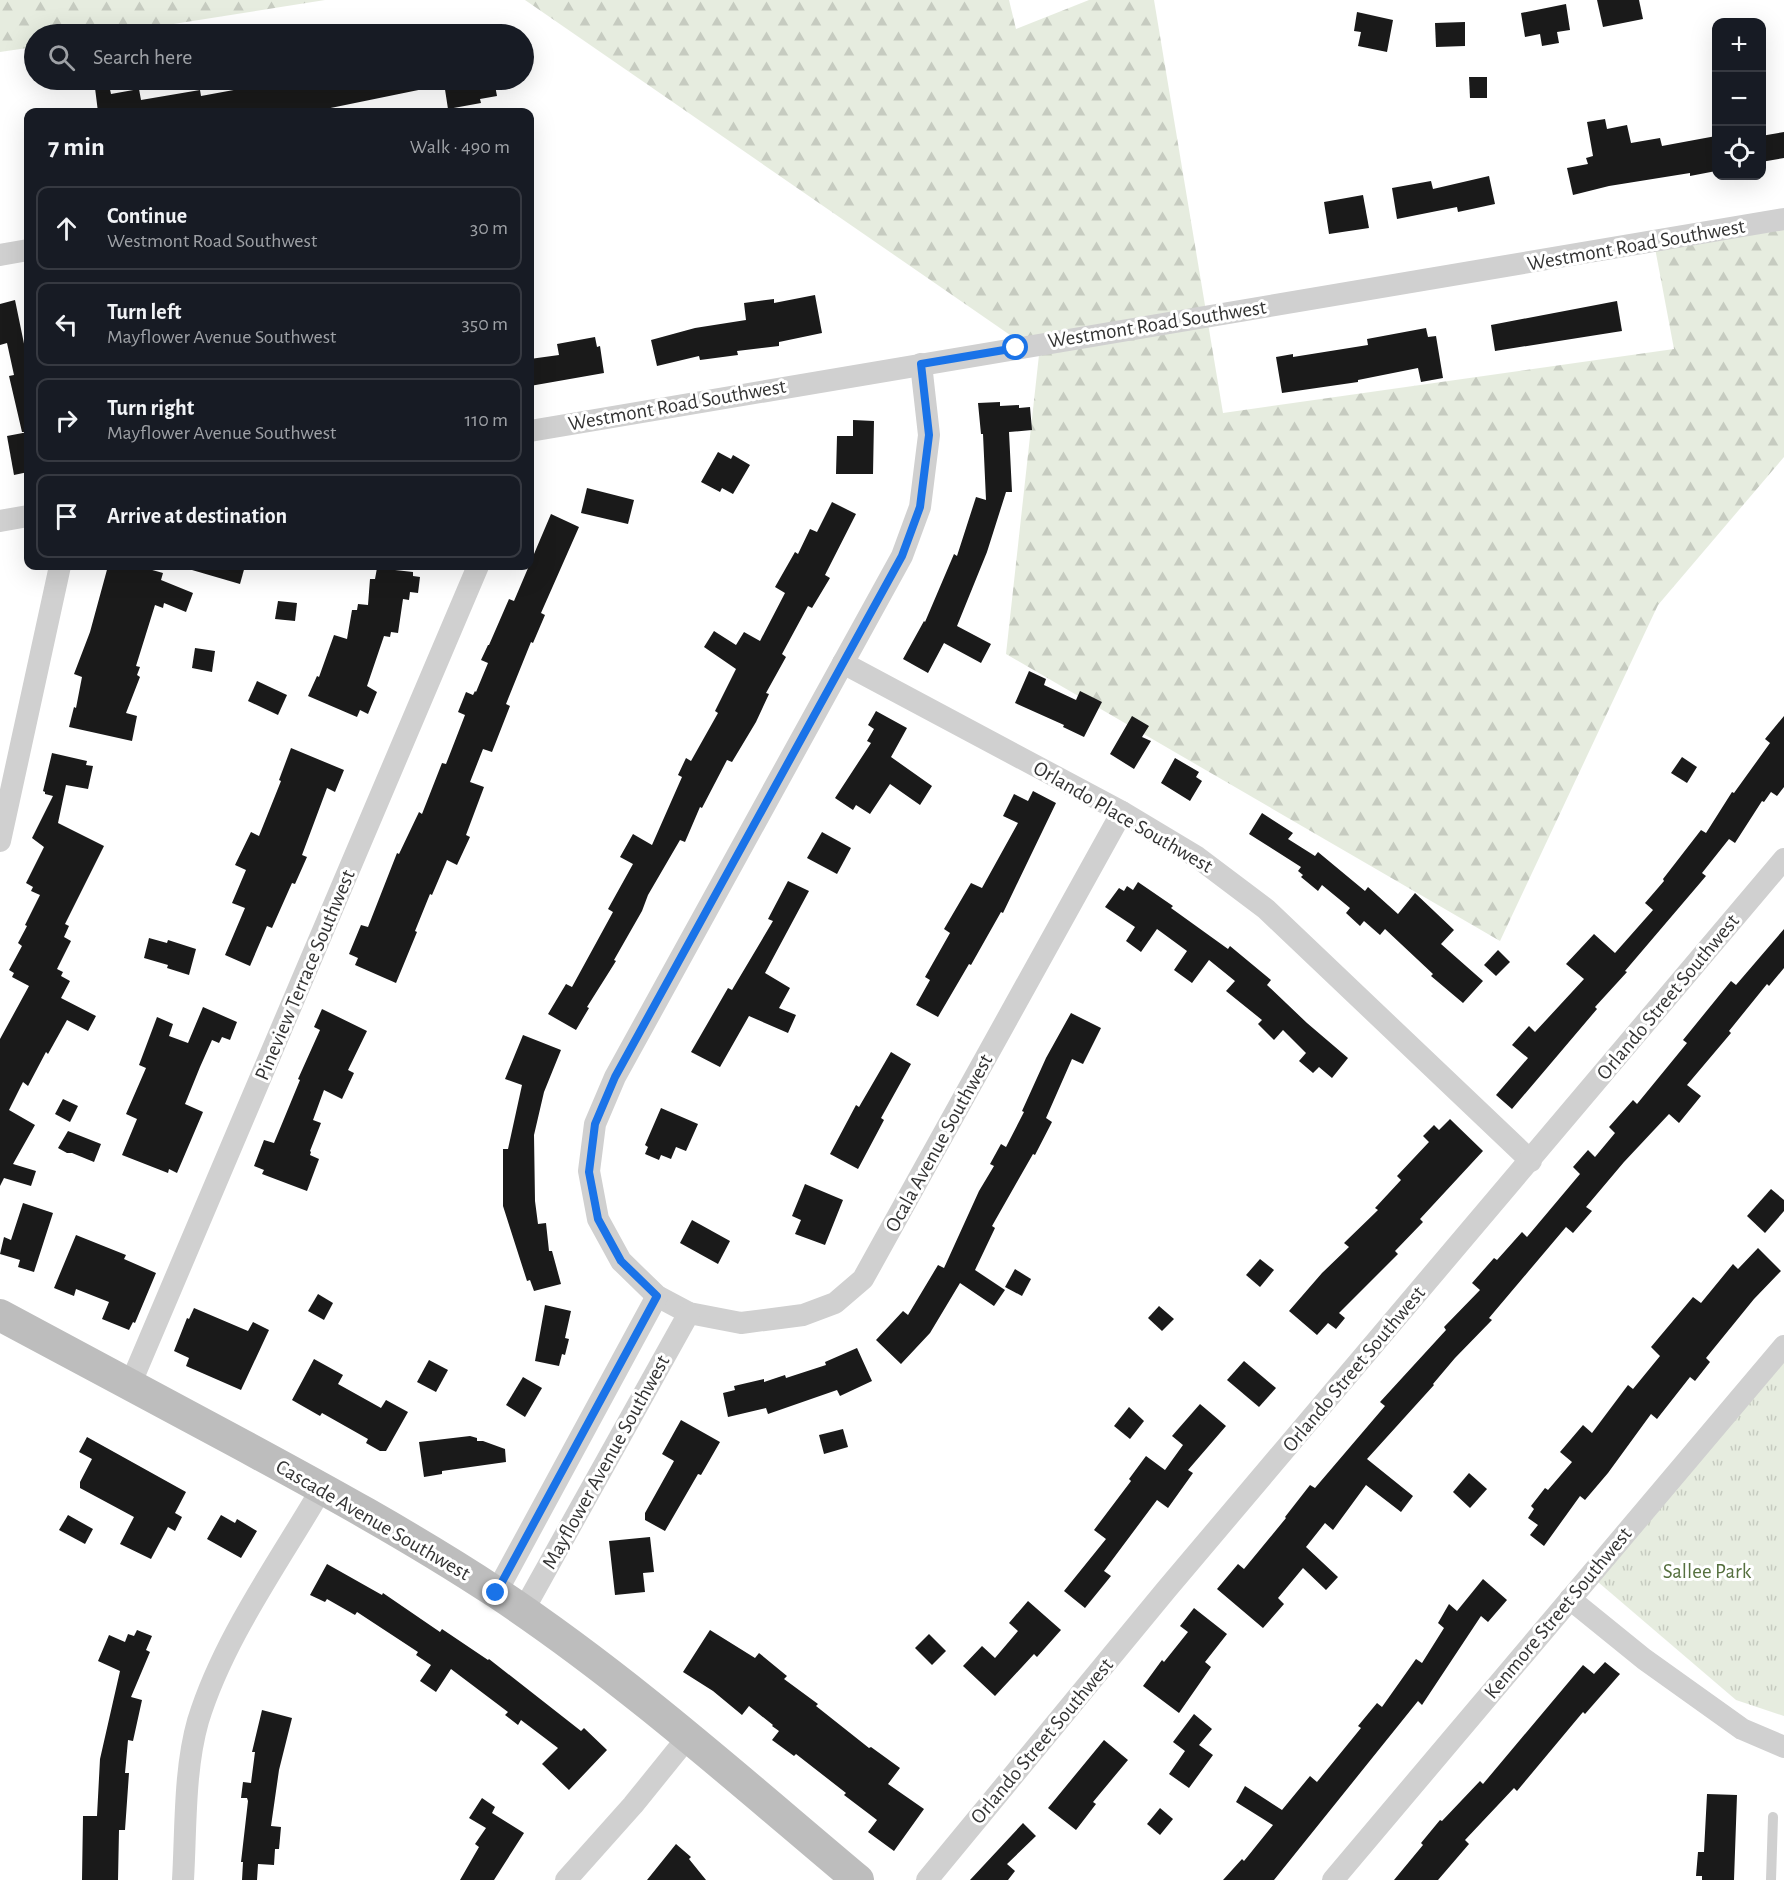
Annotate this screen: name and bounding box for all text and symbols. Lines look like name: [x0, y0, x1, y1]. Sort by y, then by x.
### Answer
map controls: [1712, 18, 1766, 180]
button: +: [1712, 18, 1766, 72]
search box: [24, 24, 534, 90]
icon: search: [45, 41, 78, 74]
text: Search here: [93, 46, 192, 68]
button: −: [1712, 72, 1766, 126]
button: locate: [1712, 126, 1766, 180]
text: 7 min: [48, 134, 105, 160]
text: Walk · 490 m: [410, 137, 510, 157]
text: Continue: [107, 205, 187, 227]
icon: ahead: [50, 212, 83, 245]
street label: Westmont Road Southwest: [1525, 215, 1747, 275]
text: 30 m: [470, 218, 508, 238]
text: Westmont Road Southwest: [107, 231, 317, 251]
street label: Westmont Road Southwest: [1046, 296, 1268, 352]
text: Turn left: [107, 301, 181, 323]
icon: left: [50, 308, 83, 341]
text: 350 m: [462, 314, 508, 334]
text: Mayflower Avenue Southwest: [107, 327, 336, 347]
route start: [1002, 334, 1028, 360]
street label: Westmont Road Southwest: [566, 375, 788, 435]
text: Turn right: [107, 397, 194, 419]
icon: right: [50, 404, 83, 437]
text: 110 m: [464, 410, 508, 430]
text: Mayflower Avenue Southwest: [107, 423, 336, 443]
icon: arrive: [50, 500, 83, 533]
text: Arrive at destination: [107, 505, 287, 527]
street label: Orlando Place Southwest: [1030, 757, 1216, 877]
street label: Pineview Terrace Southwest: [251, 866, 359, 1083]
street label: Orlando Street Southwest: [1593, 910, 1743, 1084]
street label: Ocala Avenue Southwest: [881, 1050, 997, 1235]
street label: Orlando Street Southwest: [1279, 1282, 1429, 1456]
street label: Mayflower Avenue Southwest: [538, 1351, 674, 1572]
street label: Cascade Avenue Southwest: [272, 1456, 474, 1584]
street label: Kenmore Street Southwest: [1480, 1523, 1636, 1703]
park label: Sallee Park: [1663, 1561, 1752, 1582]
route end: [482, 1579, 508, 1605]
street label: Orlando Street Southwest: [967, 1654, 1117, 1828]

